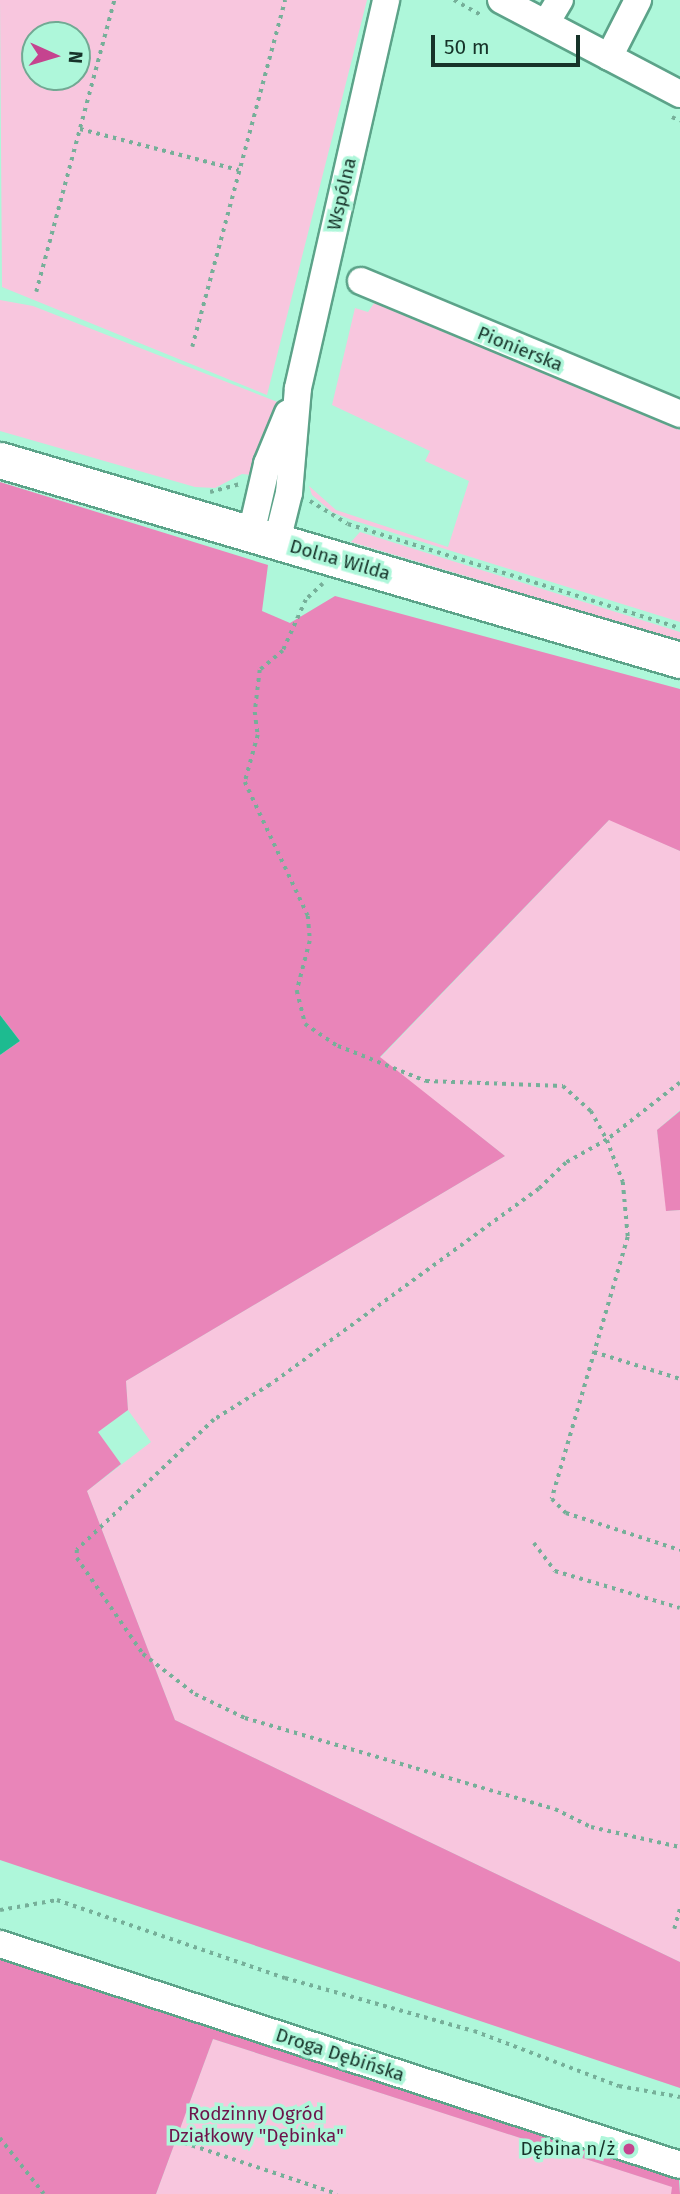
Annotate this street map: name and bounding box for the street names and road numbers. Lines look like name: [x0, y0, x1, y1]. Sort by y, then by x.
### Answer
street label: Wspólna: [323, 155, 361, 233]
street label: Pionierska: [474, 322, 566, 376]
street label: Dolna Wilda: [287, 535, 393, 585]
street label: Droga Dębińska: [273, 2023, 407, 2087]

